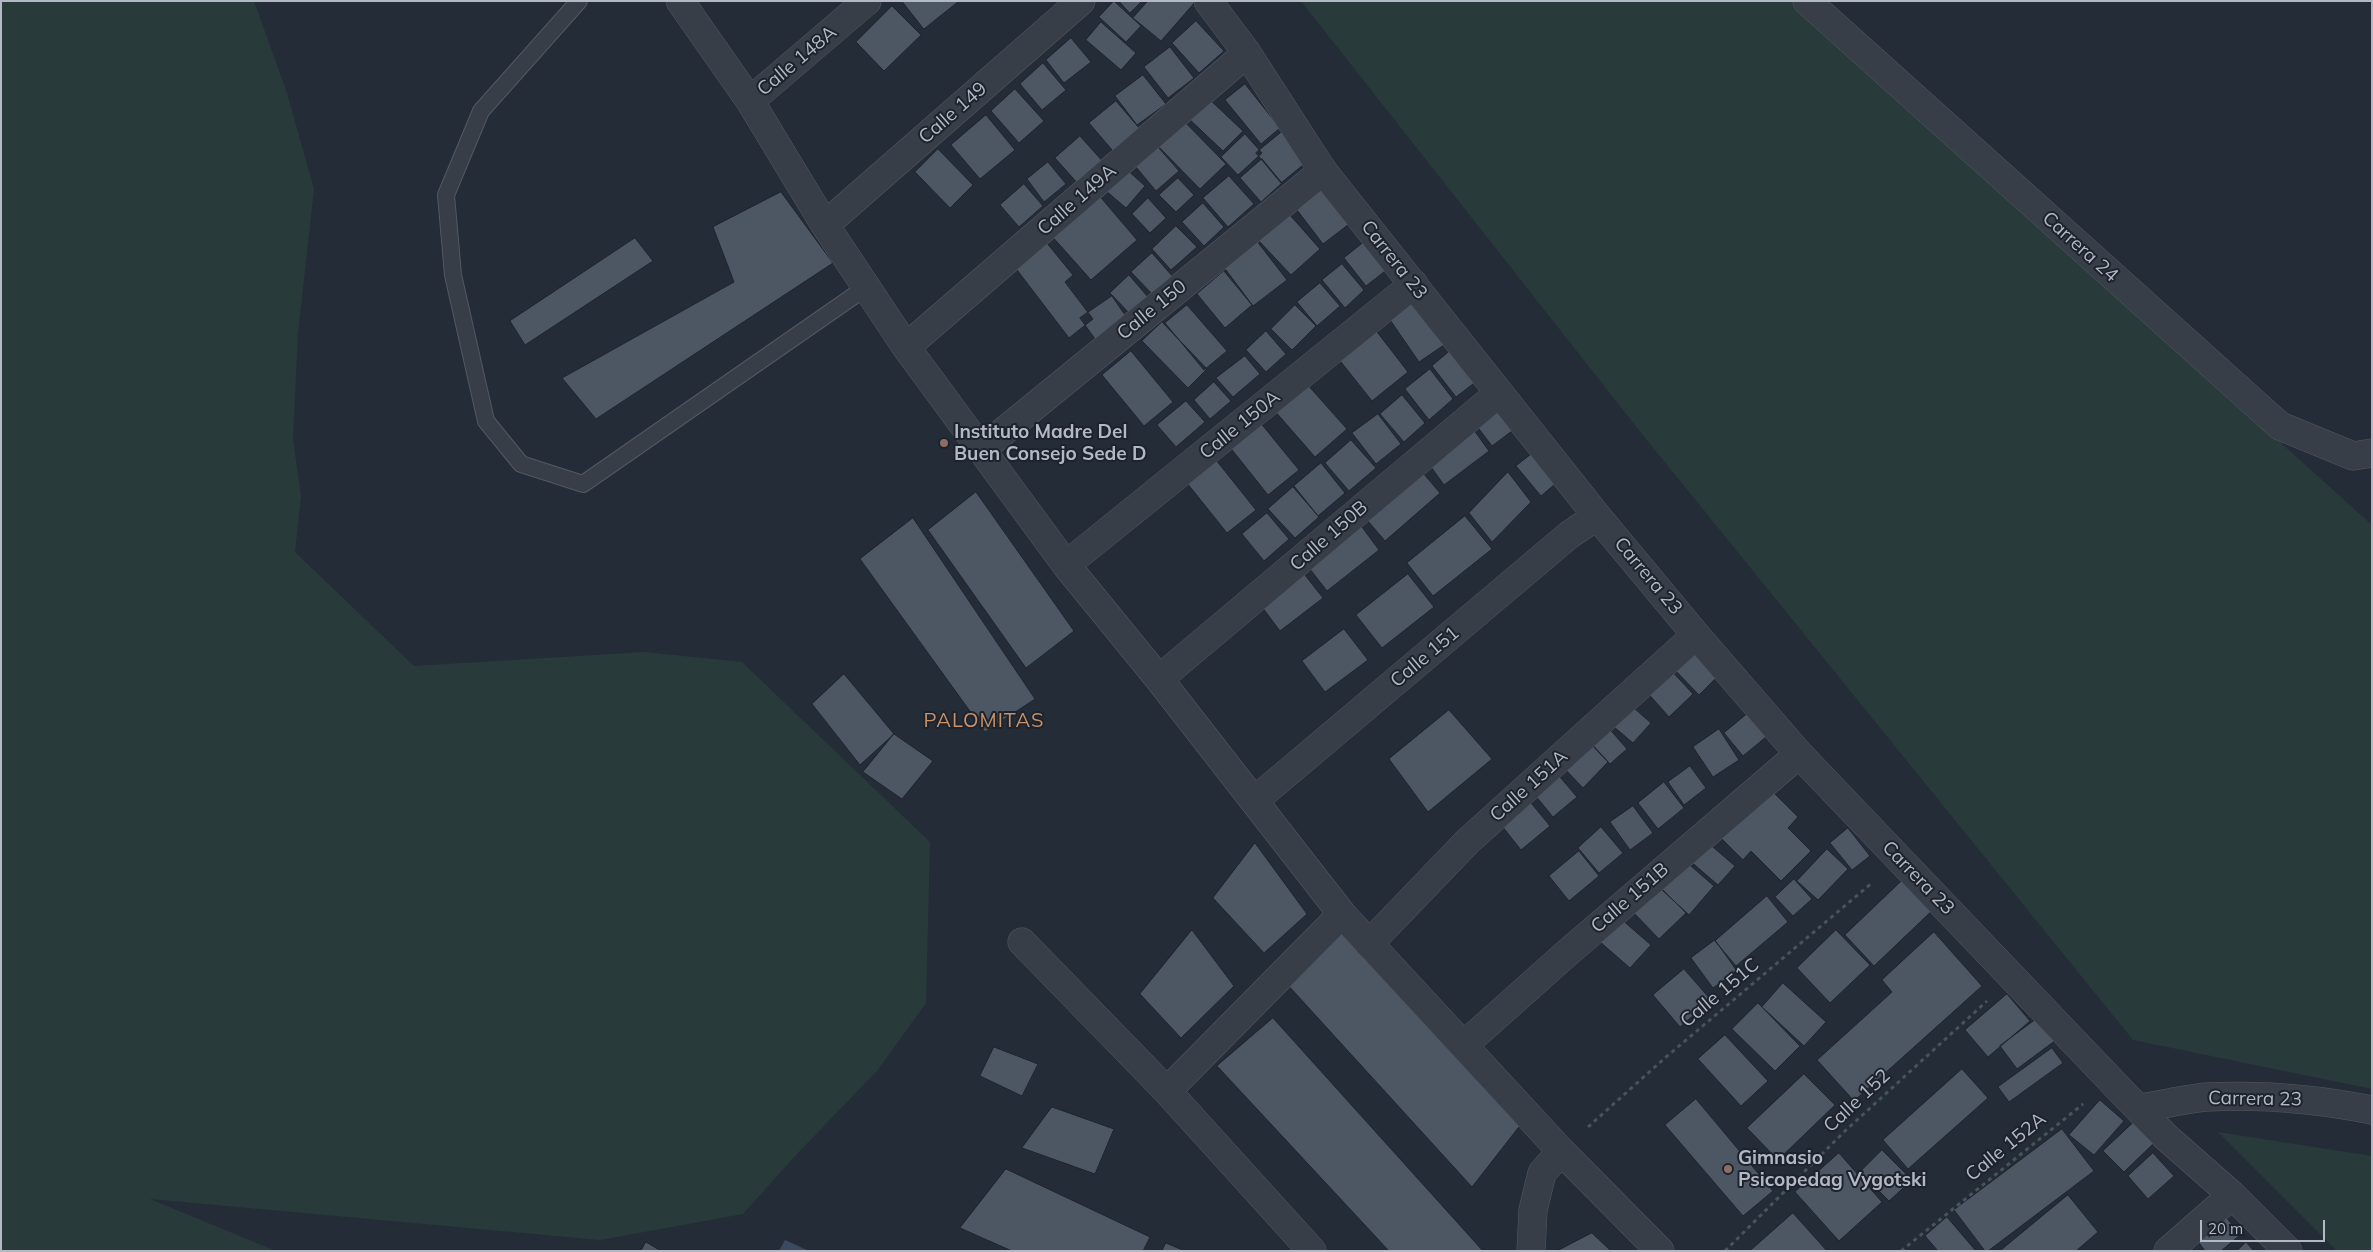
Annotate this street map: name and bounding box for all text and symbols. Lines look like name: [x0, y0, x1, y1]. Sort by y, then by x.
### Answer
street label: Calle 148A: [753, 21, 841, 101]
street label: Calle 149: [914, 77, 992, 149]
street label: Calle 149A: [1033, 160, 1121, 240]
street label: Carrera 24: [2037, 207, 2123, 287]
street label: Carrera 23: [1356, 216, 1432, 304]
street label: Calle 150: [1113, 275, 1191, 345]
street label: Calle 150A: [1195, 386, 1285, 464]
place label: Instituto Madre Del Buen Consejo Sede D: [954, 421, 1146, 465]
marker: Instituto Madre Del Buen Consejo Sede D: [938, 437, 950, 449]
street label: Calle 150B: [1285, 496, 1373, 576]
street label: Carrera 23: [1609, 533, 1687, 619]
street label: Calle 151: [1386, 622, 1464, 692]
district label: PALOMITAS: [922, 709, 1046, 733]
street label: Calle 151A: [1485, 745, 1573, 827]
street label: Carrera 23: [1877, 836, 1959, 920]
street label: Calle 151B: [1586, 858, 1674, 938]
street label: Calle 151C: [1676, 954, 1764, 1032]
street label: Calle 152: [1819, 1064, 1895, 1138]
street label: Carrera 23: [2208, 1087, 2302, 1111]
street label: Calle 152A: [1961, 1108, 2051, 1186]
place label: Gimnasio Psicopedag Vygotski: [1738, 1147, 1926, 1191]
marker: Gimnasio Psicopedag Vygotski: [1722, 1163, 1734, 1175]
scale bar: [2203, 1210, 2328, 1242]
text: 20 m: [2208, 1219, 2243, 1238]

